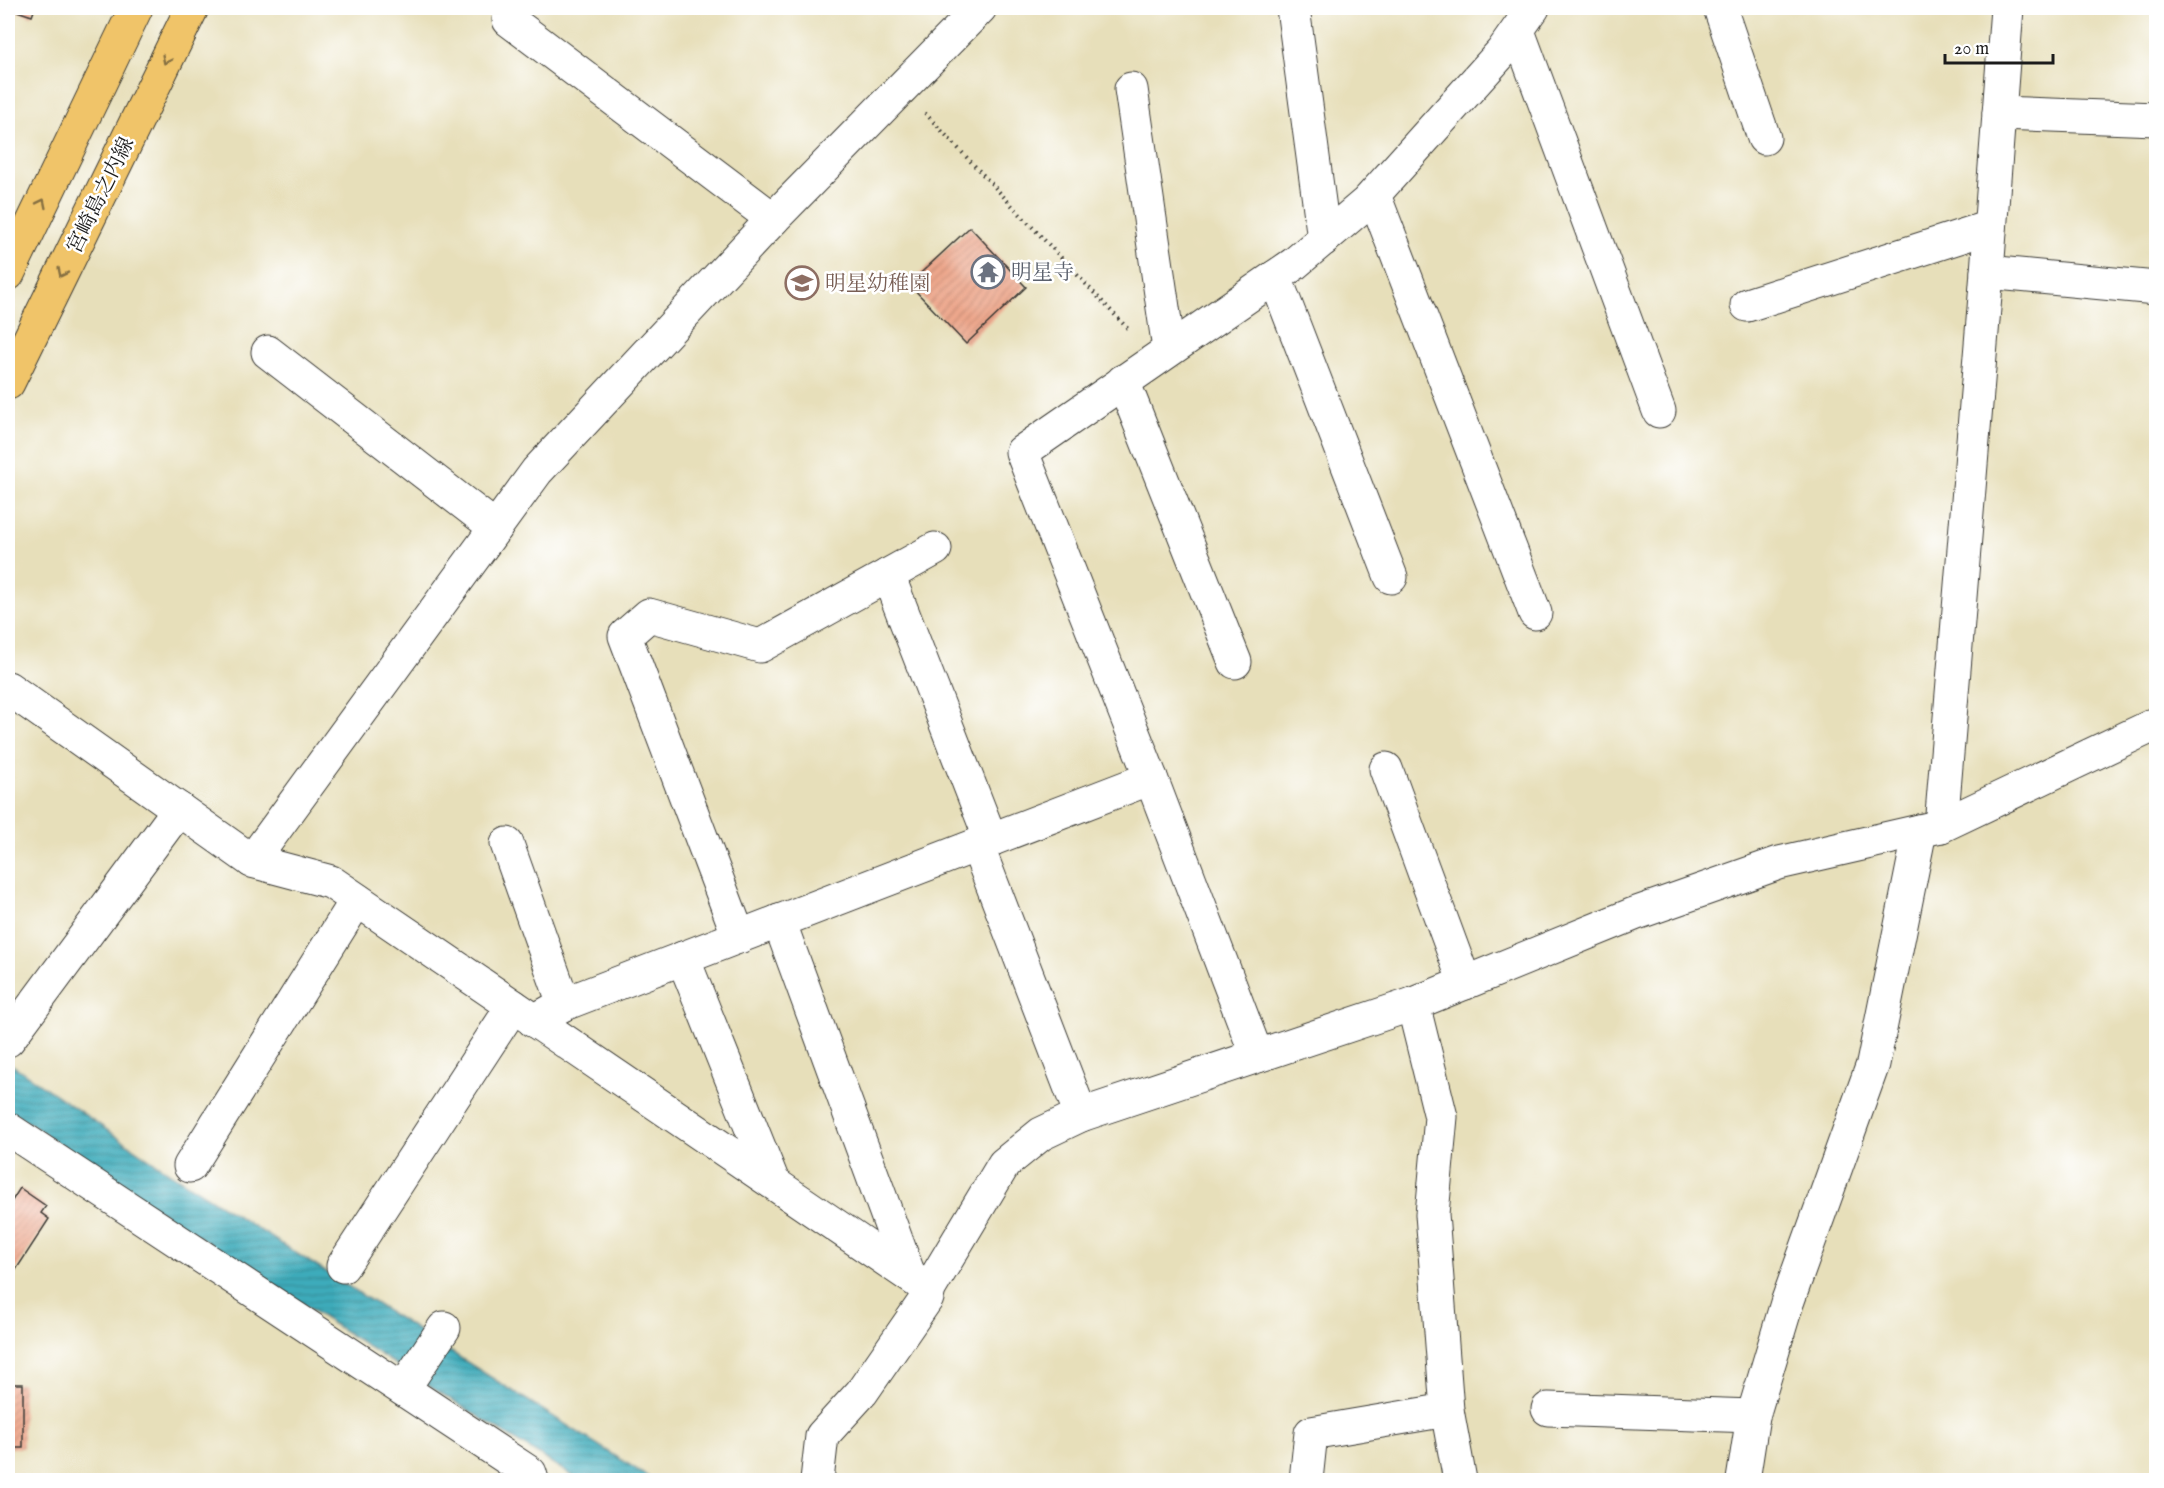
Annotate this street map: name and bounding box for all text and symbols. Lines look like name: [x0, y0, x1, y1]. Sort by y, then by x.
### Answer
scale bar: [1945, 27, 2053, 65]
text: 20 m: [1954, 38, 1989, 61]
one-way arrow: [162, 54, 173, 64]
street label: 宮崎島之内線: [62, 133, 141, 258]
one-way arrow: [35, 198, 47, 209]
temple icon: 明星寺: [970, 254, 1006, 290]
place label: 明星寺: [1011, 260, 1074, 287]
school or university icon: 明星幼稚園: [784, 265, 820, 301]
one-way arrow: [57, 266, 69, 277]
place label: 明星幼稚園: [825, 271, 930, 298]

